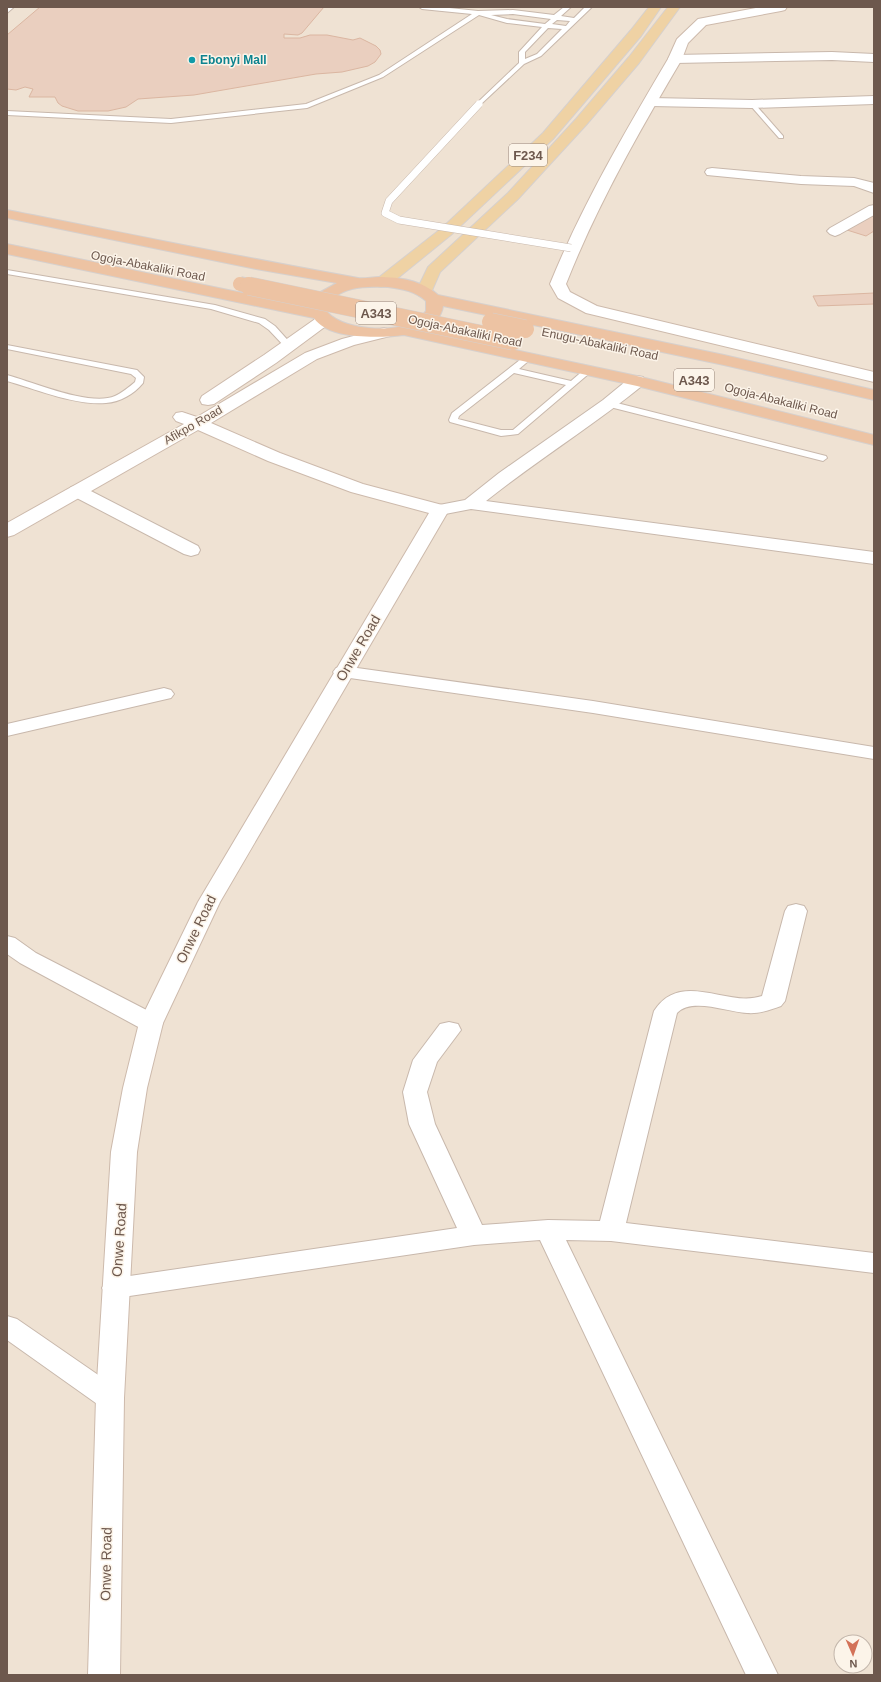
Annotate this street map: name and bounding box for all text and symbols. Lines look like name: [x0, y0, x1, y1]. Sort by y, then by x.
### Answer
place label: Ebonyi Mall: [200, 53, 267, 67]
marker: Ebonyi Mall: [187, 55, 197, 65]
road number: F234: [509, 144, 547, 166]
street label: Ogoja-Abakaliki Road: [90, 248, 206, 284]
road number: A343: [356, 302, 396, 324]
street label: Ogoja-Abakaliki Road: [407, 312, 523, 350]
street label: Enugu-Abakaliki Road: [540, 325, 660, 363]
road number: A343: [674, 369, 714, 391]
street label: Ogoja-Abakaliki Road: [723, 380, 839, 422]
street label: Afikpo Road: [161, 403, 225, 447]
street label: Onwe Road: [333, 612, 383, 684]
street label: Onwe Road: [173, 892, 219, 966]
street label: Onwe Road: [108, 1203, 130, 1277]
street label: Onwe Road: [97, 1527, 115, 1601]
north arrow: [833, 1634, 873, 1674]
text: N: [849, 1658, 858, 1670]

